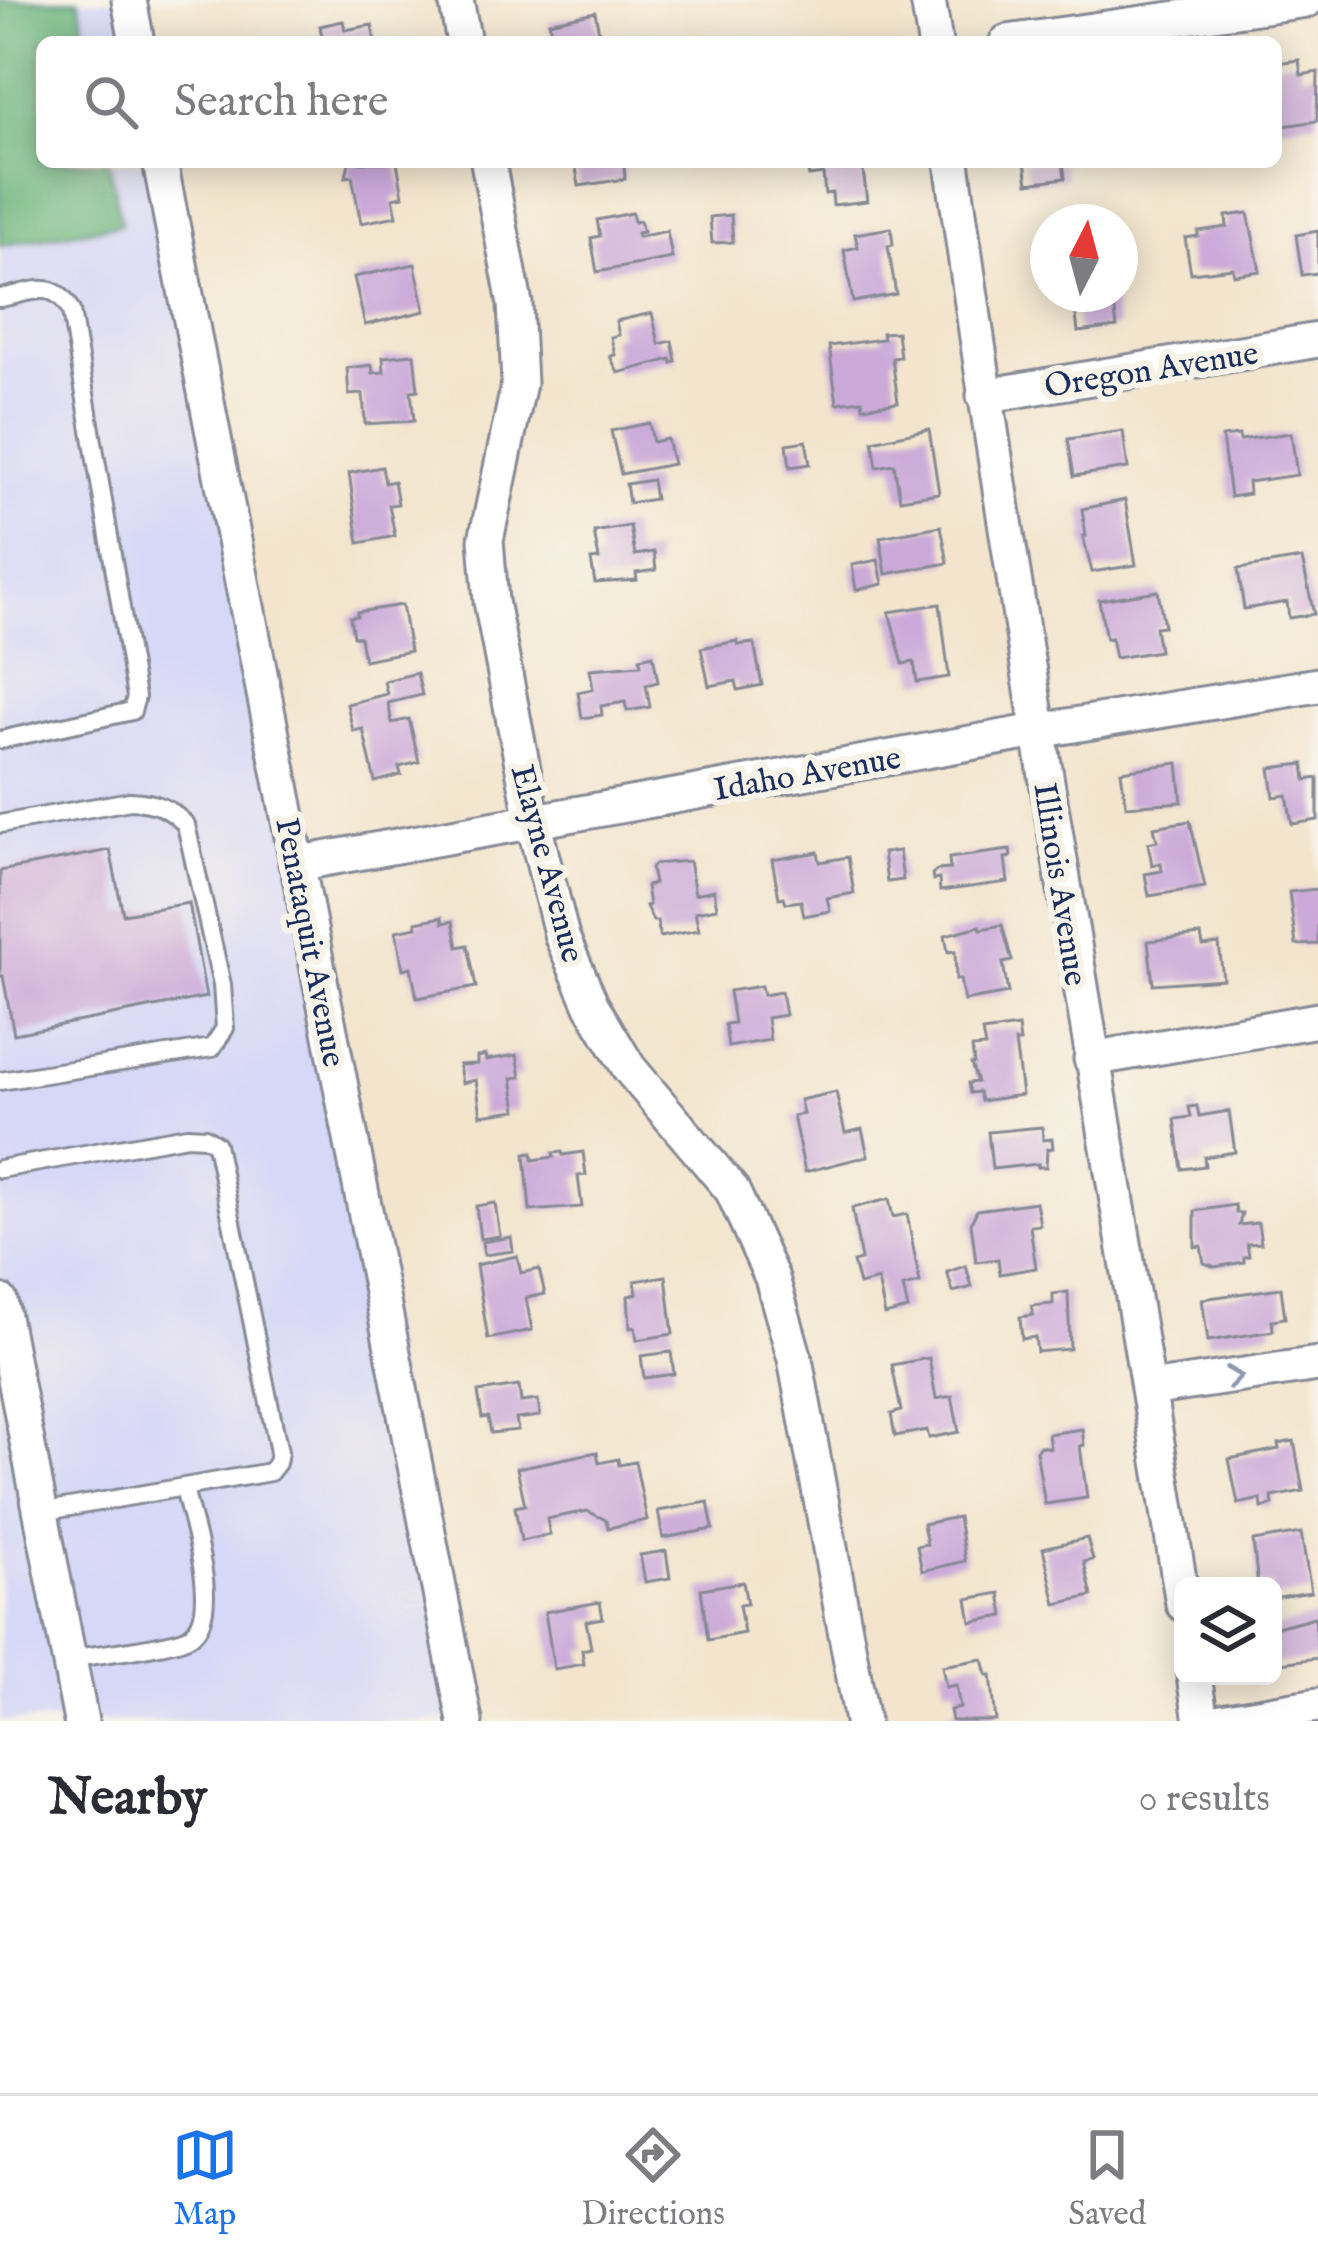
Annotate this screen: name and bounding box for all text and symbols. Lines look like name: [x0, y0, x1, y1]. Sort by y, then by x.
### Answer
search box: [36, 36, 1282, 168]
icon: search: [78, 69, 144, 135]
text: Search here: [174, 74, 388, 131]
north arrow: [1030, 204, 1138, 312]
street label: Oregon Avenue: [1042, 333, 1261, 409]
street label: Idaho Avenue: [711, 738, 904, 812]
street label: Elayne Avenue: [500, 760, 593, 967]
street label: Illinois Avenue: [1022, 780, 1096, 989]
street label: Penataquit Avenue: [264, 815, 354, 1071]
one-way arrow: [1223, 1365, 1243, 1390]
map controls: [1174, 1577, 1282, 1685]
button: layers: [1174, 1577, 1282, 1685]
text: Nearby: [48, 1767, 207, 1832]
text: 0 results: [1138, 1775, 1270, 1824]
tab: Map: [172, 2122, 238, 2236]
tab: Directions: [581, 2122, 725, 2236]
tab: Saved: [1068, 2122, 1146, 2236]

